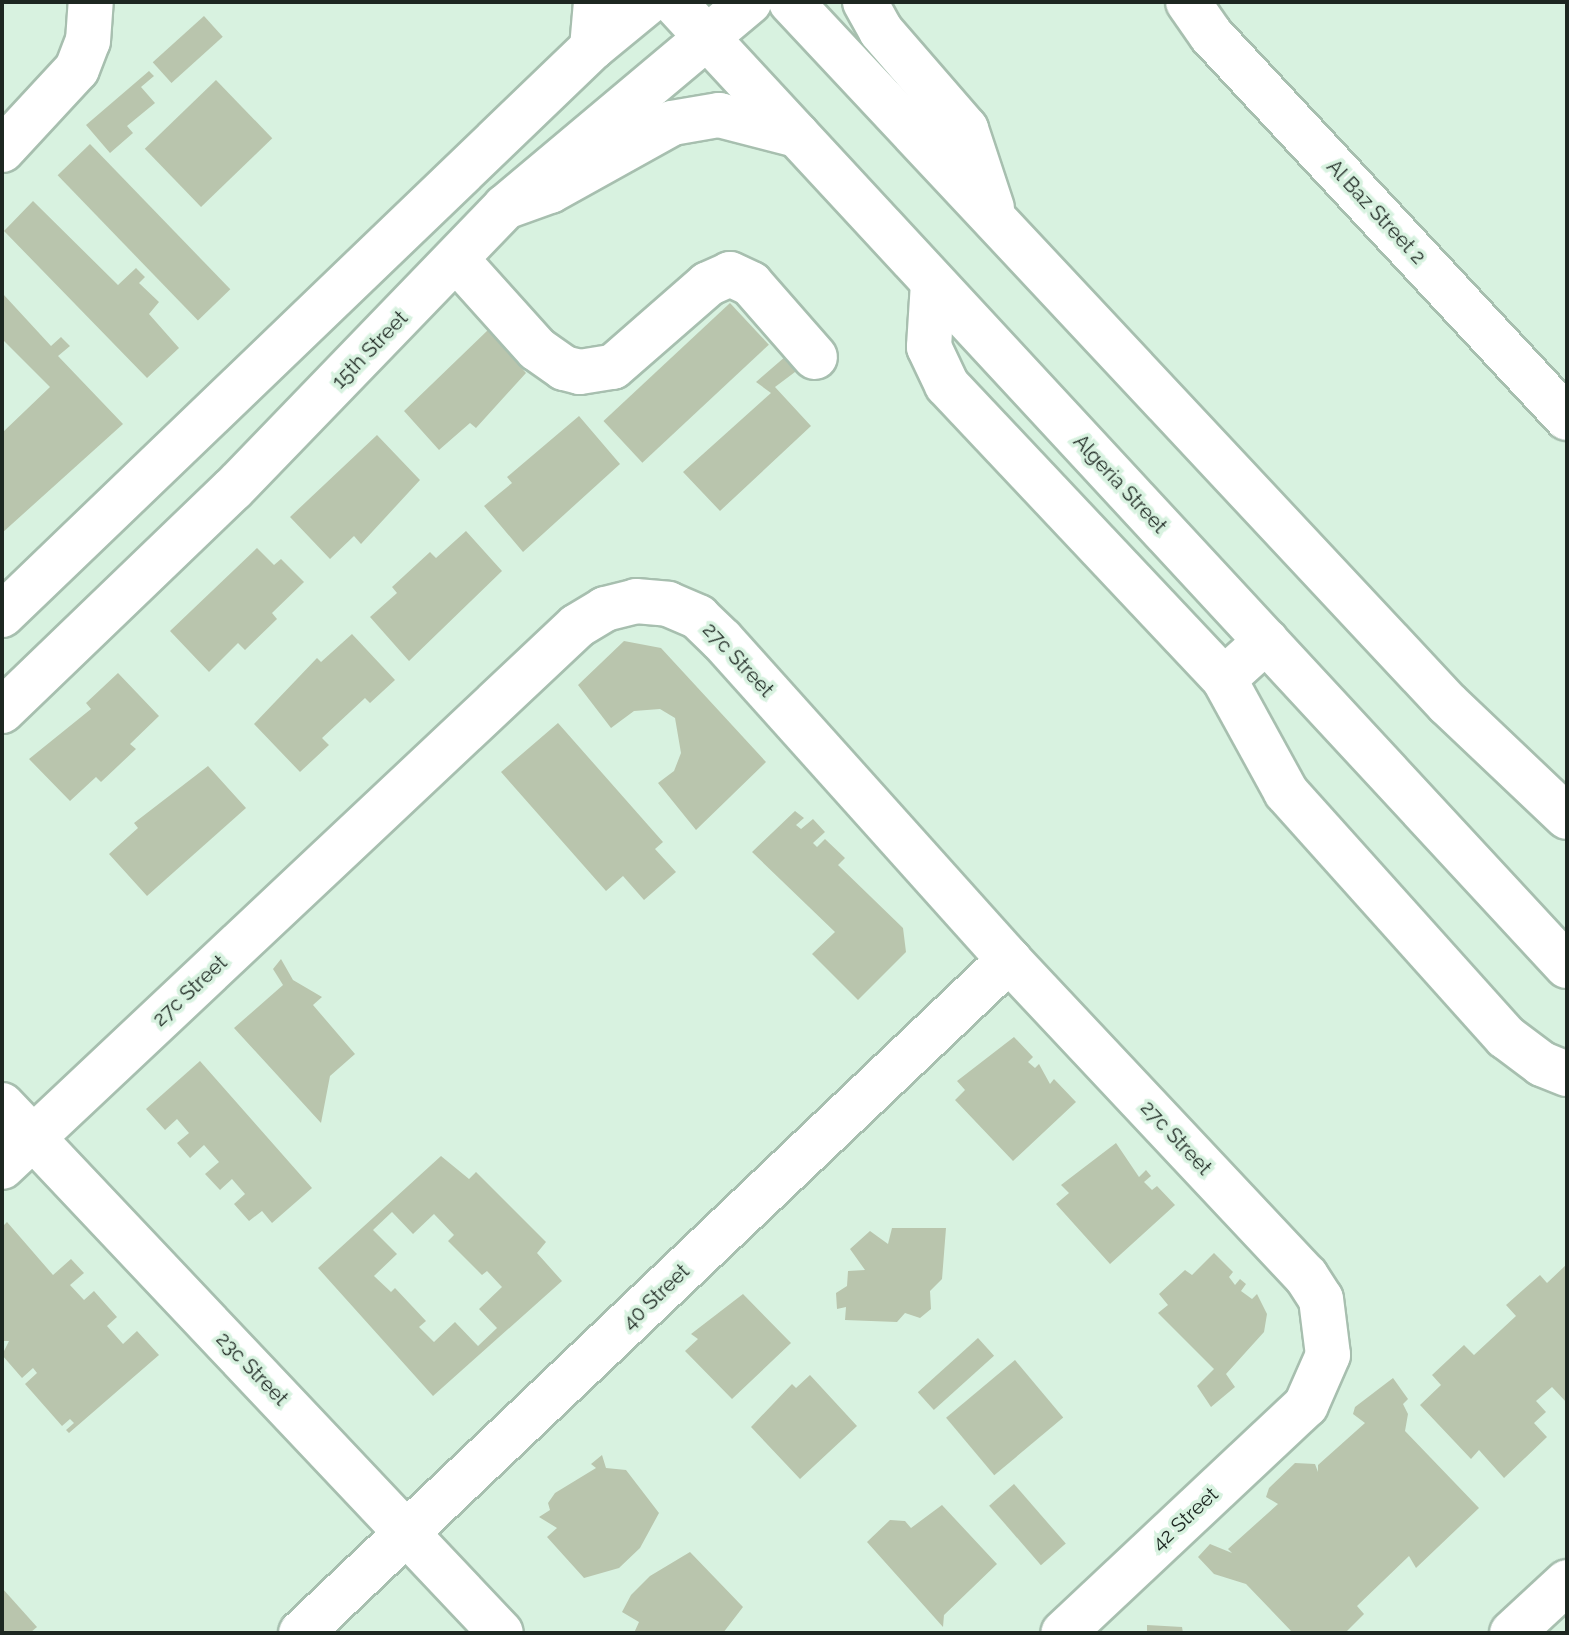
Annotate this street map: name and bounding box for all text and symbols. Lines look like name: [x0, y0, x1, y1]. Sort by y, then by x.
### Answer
street label: Al Baz Street 2: [1321, 155, 1431, 269]
street label: 15th Street: [327, 306, 413, 394]
street label: Algeria Street: [1068, 430, 1172, 538]
street label: 27c Street: [698, 618, 778, 702]
street label: 27c Street: [148, 951, 232, 1031]
street label: 27c Street: [1136, 1096, 1216, 1180]
street label: 40 Street: [618, 1259, 694, 1335]
street label: 23c Street: [211, 1327, 293, 1411]
street label: 42 Street: [1147, 1482, 1223, 1556]

